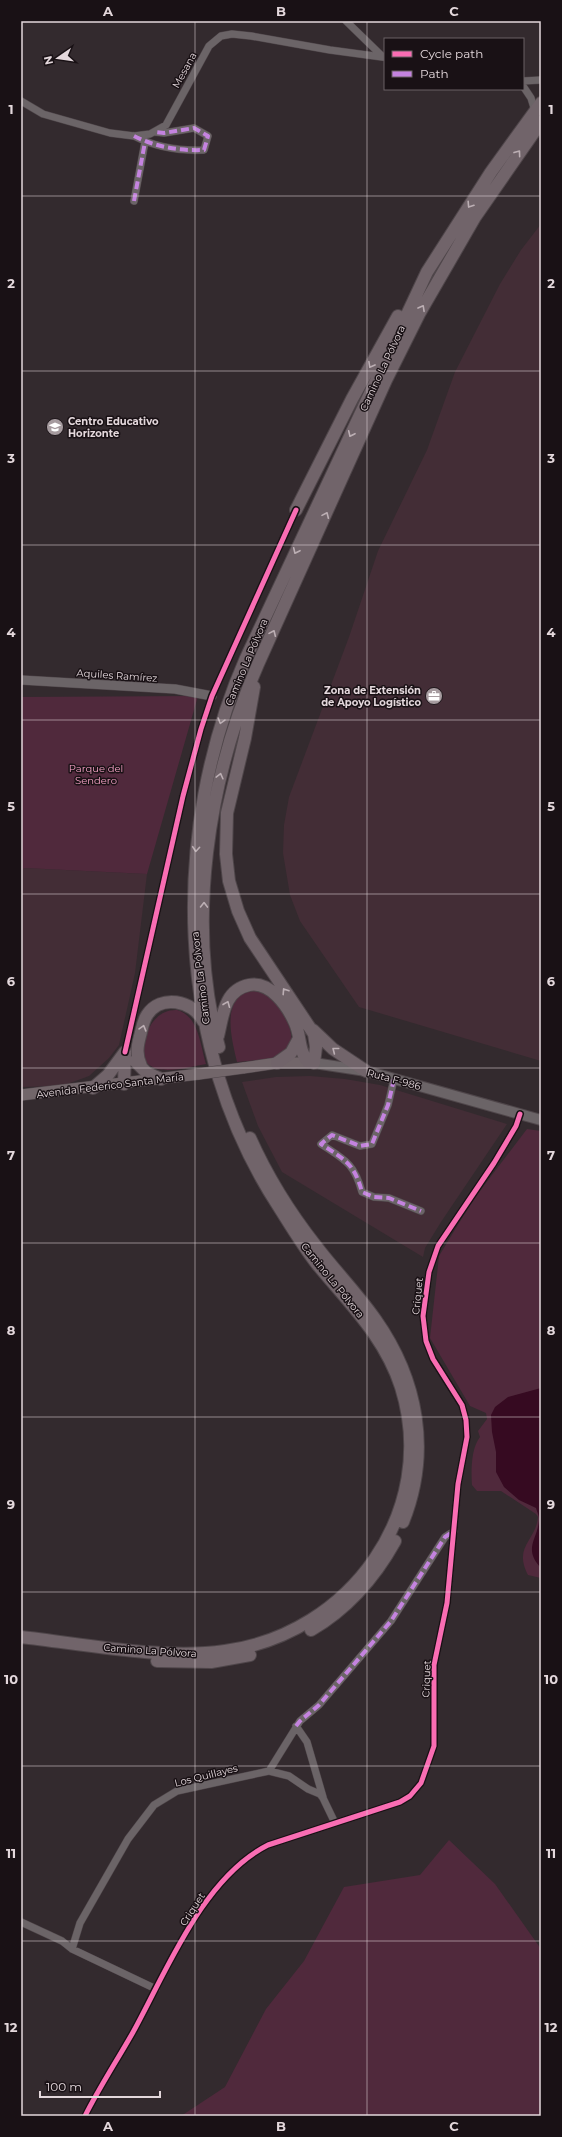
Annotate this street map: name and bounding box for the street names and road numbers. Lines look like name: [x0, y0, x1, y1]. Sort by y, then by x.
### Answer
street label: Mesana: [169, 50, 200, 90]
street label: Camino La Pólvora: [357, 323, 408, 413]
street label: Camino La Pólvora: [222, 617, 271, 708]
street label: Aquiles Ramírez: [76, 666, 158, 685]
street label: Camino La Pólvora: [188, 931, 213, 1025]
street label: Ruta F-986: [366, 1066, 422, 1093]
street label: Avenida Federico Santa María: [36, 1070, 184, 1101]
street label: Camino La Pólvora: [298, 1240, 367, 1321]
street label: Criquet: [409, 1277, 426, 1315]
street label: Camino La Pólvora: [103, 1641, 197, 1660]
street label: Criquet: [419, 1660, 434, 1698]
street label: Los Quillayes: [173, 1761, 239, 1790]
street label: Criquet: [177, 1890, 208, 1928]

